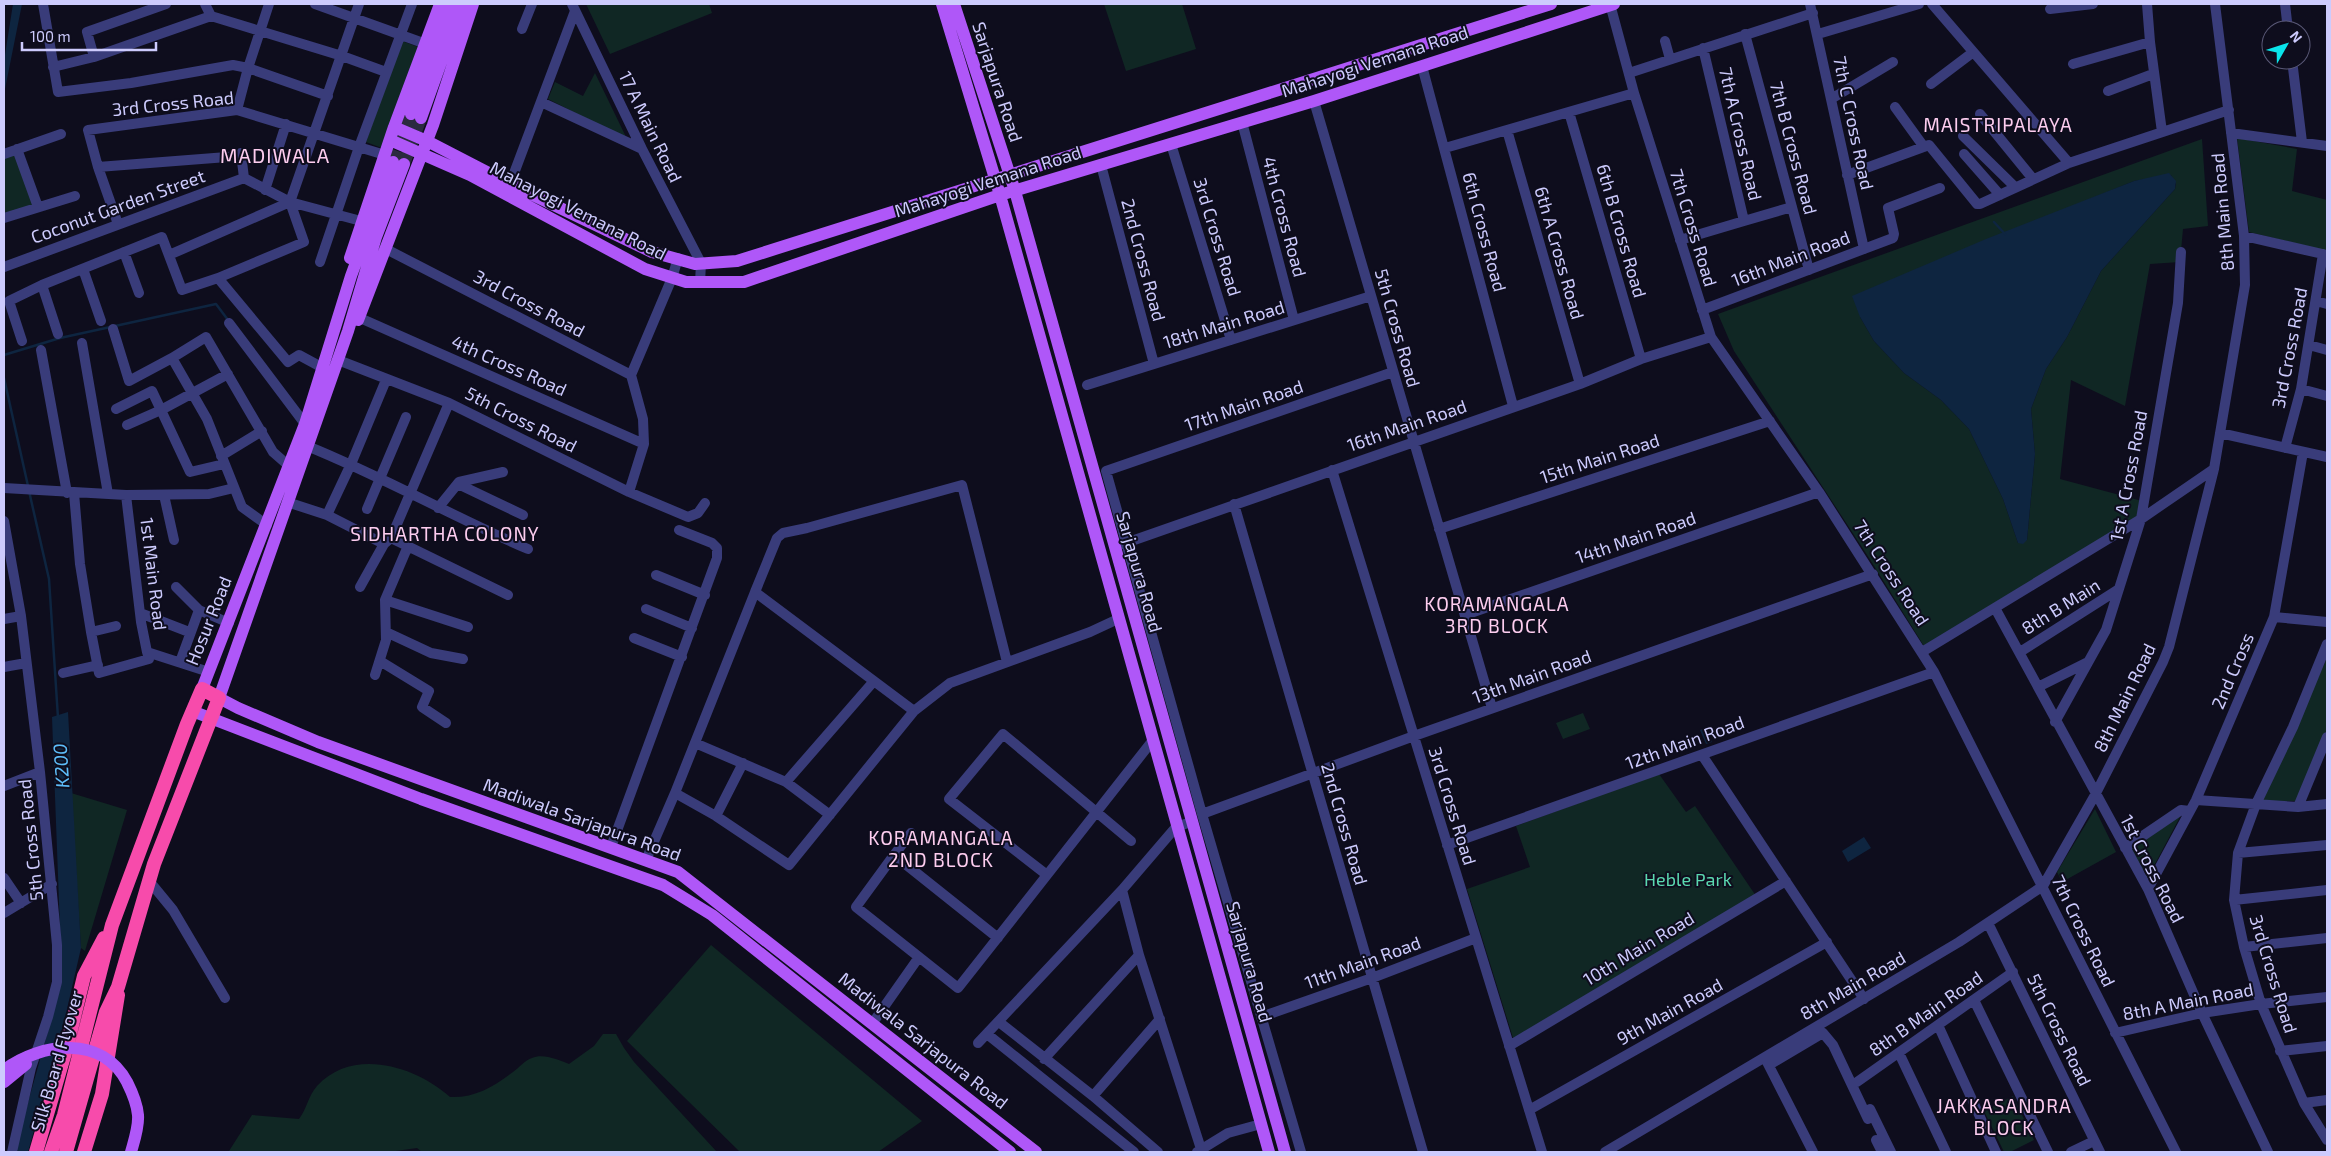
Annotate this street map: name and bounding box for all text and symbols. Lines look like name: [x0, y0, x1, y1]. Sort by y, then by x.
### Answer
street label: Sarjapura Road: [968, 19, 1028, 144]
scale bar: [22, 20, 156, 52]
street label: Mahayogi Vemana Road: [1278, 20, 1471, 102]
north arrow: [2261, 20, 2311, 70]
text: 100 m: [30, 27, 71, 45]
text: N: [2287, 27, 2306, 46]
street label: 7th C Cross Road: [1829, 54, 1879, 192]
street label: 7th A Cross Road: [1715, 65, 1767, 203]
street label: 17 A Main Road: [615, 67, 687, 186]
street label: 7th B Cross Road: [1766, 79, 1822, 217]
street label: 3rd Cross Road: [111, 86, 235, 120]
district label: MAISTRIPALAYA: [1923, 113, 2073, 136]
street label: Mahayogi Vemana Road: [891, 140, 1084, 222]
district label: MADIWALA: [220, 143, 330, 167]
street label: 8th Main Road: [2206, 152, 2238, 272]
street label: 4th Cross Road: [1258, 154, 1312, 279]
street label: Mahayogi Vemana Road: [487, 156, 670, 264]
street label: 6th B Cross Road: [1592, 161, 1652, 300]
street label: Coconut Garden Street: [28, 164, 208, 248]
street label: 7th Cross Road: [1666, 166, 1722, 289]
street label: 6th Cross Road: [1458, 170, 1511, 294]
street label: 3rd Cross Road: [1190, 175, 1246, 299]
street label: 6th A Cross Road: [1530, 184, 1589, 322]
street label: 2nd Cross Road: [1117, 196, 1171, 324]
street label: 16th Main Road: [1728, 225, 1853, 291]
street label: 3rd Cross Road: [470, 265, 589, 342]
street label: 5th Cross Road: [1371, 266, 1425, 389]
street label: 3rd Cross Road: [2267, 286, 2312, 410]
street label: 18th Main Road: [1160, 295, 1287, 353]
street label: 4th Cross Road: [448, 330, 570, 400]
street label: 17th Main Road: [1182, 375, 1306, 436]
street label: 5th Cross Road: [462, 382, 581, 457]
street label: 16th Main Road: [1344, 394, 1469, 456]
street label: 1st A Cross Road: [2105, 409, 2151, 543]
street label: 15th Main Road: [1537, 428, 1662, 488]
street label: 14th Main Road: [1573, 506, 1699, 568]
street label: Sarjapura Road: [1112, 509, 1168, 635]
street label: 7th Cross Road: [1849, 515, 1934, 630]
street label: 1st Main Road: [136, 516, 172, 631]
district label: SIDHARTHA COLONY: [350, 522, 540, 545]
street label: Hosur Road: [180, 573, 236, 668]
street label: 8th B Main: [2017, 573, 2104, 639]
district label: KORAMANGALA 3RD BLOCK: [1424, 592, 1570, 637]
street label: 2nd Cross: [2206, 629, 2258, 712]
street label: 8th Main Road: [2088, 640, 2160, 756]
street label: 13th Main Road: [1469, 644, 1594, 708]
street label: 12th Main Road: [1622, 710, 1747, 774]
water label: K200: [47, 743, 74, 789]
street label: 3rd Cross Road: [1425, 744, 1481, 868]
street label: 2nd Cross Road: [1317, 760, 1373, 887]
street label: Madiwala Sarjapura Road: [480, 773, 684, 865]
street label: 5th Cross Road: [13, 778, 47, 902]
street label: 1st Cross Road: [2116, 811, 2190, 926]
district label: KORAMANGALA 2ND BLOCK: [868, 826, 1014, 871]
park label: Heble Park: [1644, 868, 1732, 890]
street label: 7th Cross Road: [2047, 871, 2120, 990]
street label: Sarjapura Road: [1222, 899, 1278, 1025]
street label: 10th Main Road: [1579, 906, 1698, 990]
street label: 3rd Cross Road: [2246, 912, 2302, 1036]
street label: 11th Main Road: [1302, 931, 1424, 993]
street label: 8th Main Road: [1796, 946, 1909, 1024]
street label: 8th B Main Road: [1864, 966, 1986, 1060]
street label: Madiwala Sarjapura Road: [834, 967, 1013, 1113]
street label: 5th Cross Road: [2023, 970, 2097, 1089]
street label: 9th Main Road: [1613, 973, 1726, 1049]
street label: 8th A Main Road: [2121, 978, 2255, 1024]
street label: Silk Board Flyover: [25, 987, 87, 1134]
district label: JAKKASANDRA BLOCK: [1936, 1094, 2072, 1139]

